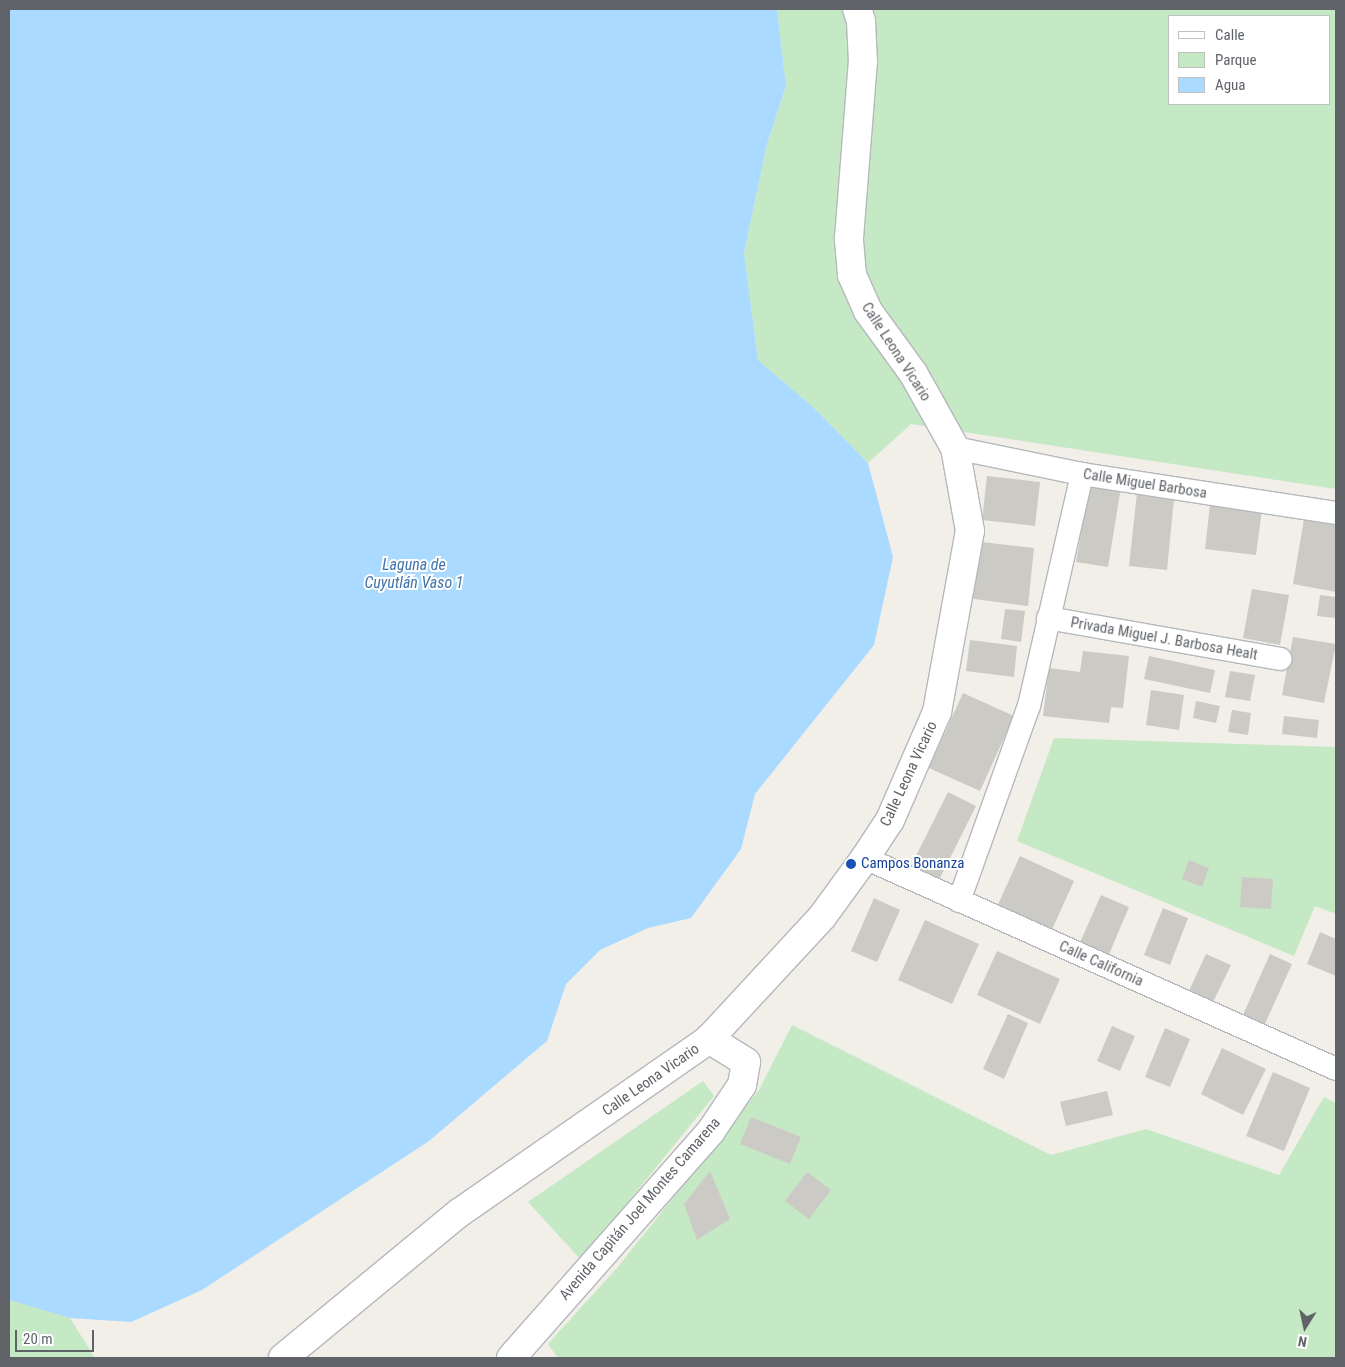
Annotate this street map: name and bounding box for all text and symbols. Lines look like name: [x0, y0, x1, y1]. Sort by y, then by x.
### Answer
legend: [1168, 15, 1330, 105]
text: Calle: [1215, 26, 1245, 44]
text: Parque: [1215, 51, 1257, 69]
text: Agua: [1215, 76, 1245, 94]
street label: Calle Leona Vicario: [857, 299, 935, 405]
street label: Calle Miguel Barbosa: [1082, 465, 1208, 503]
water label: Laguna de Cuyutlán Vaso 1: [365, 555, 463, 593]
street label: Privada Miguel J. Barbosa Healt: [1069, 614, 1259, 664]
street label: Calle Leona Vicario: [877, 718, 941, 830]
place label: Campos Bonanza: [861, 855, 964, 873]
marker: Campos Bonanza: [845, 858, 857, 870]
street label: Calle California: [1056, 937, 1146, 991]
street label: Calle Leona Vicario: [599, 1040, 703, 1120]
street label: Avenida Capitán Joel Montes Camarena: [556, 1114, 724, 1304]
north arrow: [1280, 1302, 1330, 1352]
scale bar: [18, 1320, 96, 1352]
text: 20 m: [23, 1330, 53, 1348]
text: N: [1297, 1333, 1308, 1350]

